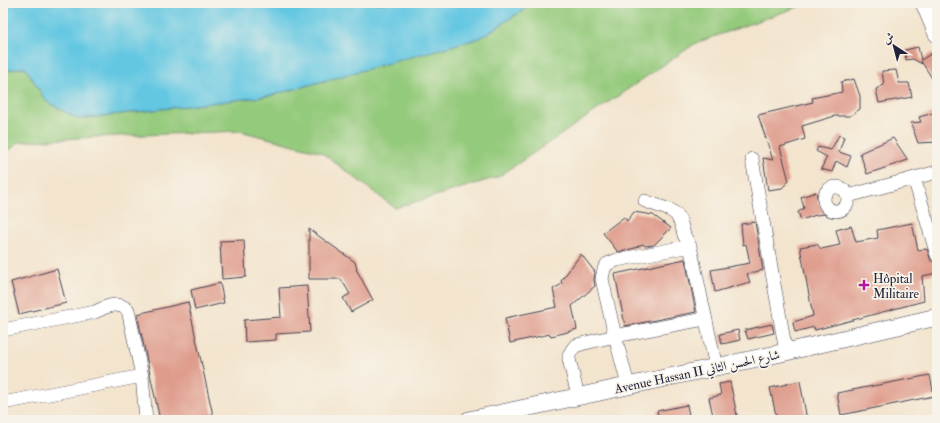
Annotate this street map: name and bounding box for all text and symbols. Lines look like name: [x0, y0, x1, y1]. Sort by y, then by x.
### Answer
north arrow: [874, 26, 914, 66]
text: ش: [880, 30, 897, 47]
place label: Hôpital Militaire: [873, 271, 920, 302]
marker: Hôpital Militaire: [858, 279, 870, 291]
street label: Avenue Hassan II شارع الحسن الثاني: [612, 347, 782, 400]

